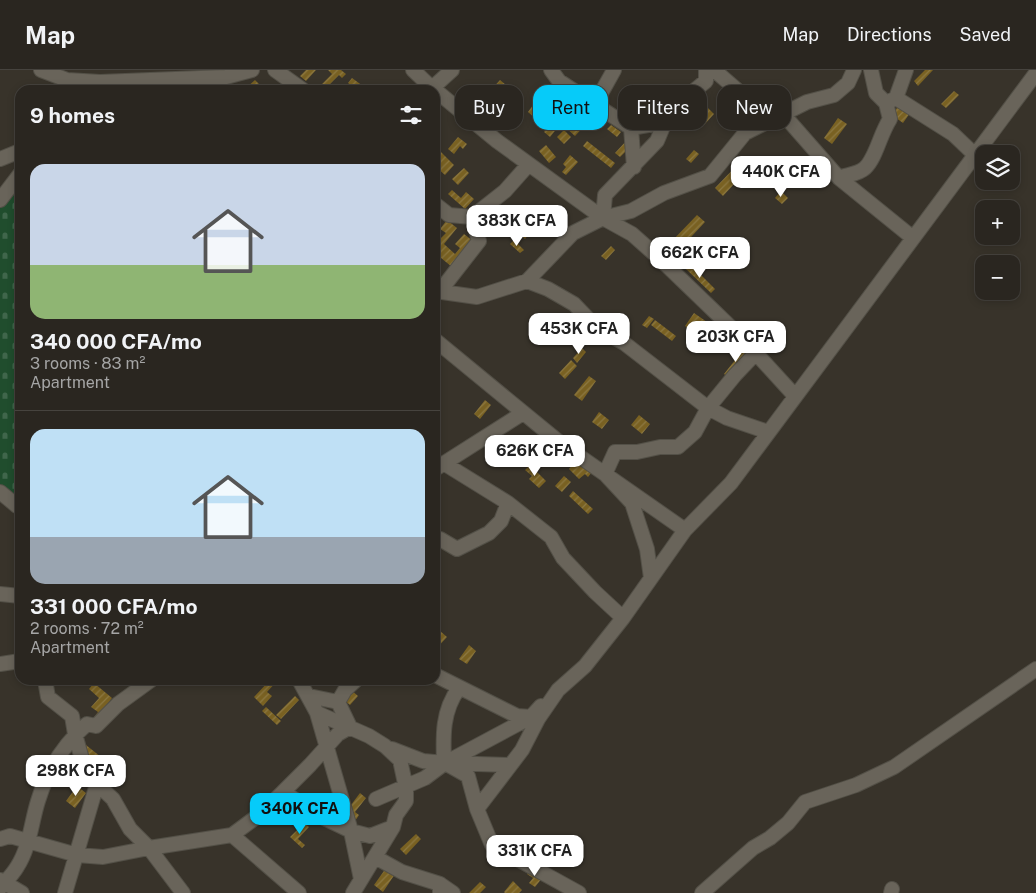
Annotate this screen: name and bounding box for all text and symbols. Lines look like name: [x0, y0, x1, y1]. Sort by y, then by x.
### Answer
text: Map: [25, 21, 75, 49]
text: Map: [782, 24, 819, 45]
text: Directions: [847, 24, 932, 45]
text: Saved: [960, 24, 1011, 45]
chip: Buy: [455, 85, 523, 130]
chip: Rent: [533, 85, 608, 130]
chip: Filters: [618, 85, 707, 130]
chip: New: [717, 85, 791, 130]
icon: filters: [397, 101, 425, 129]
text: 9 homes: [30, 103, 115, 128]
map controls: [975, 145, 1020, 300]
button: layers: [975, 145, 1020, 190]
pin: 440K CFA: [729, 156, 833, 198]
text: 440K CFA: [742, 162, 820, 181]
icon: home: [183, 196, 273, 286]
button: +: [975, 200, 1020, 245]
pin: 383K CFA: [465, 204, 569, 247]
text: 383K CFA: [478, 211, 556, 230]
pin: 662K CFA: [648, 236, 752, 279]
text: 662K CFA: [661, 243, 739, 262]
button: −: [975, 255, 1020, 300]
pin: 453K CFA: [527, 312, 631, 355]
text: 453K CFA: [540, 319, 618, 338]
pin: 203K CFA: [684, 320, 788, 363]
text: 203K CFA: [697, 327, 775, 346]
text: 340 000 CFA/mo: [30, 329, 202, 354]
text: 3 rooms · 83 m²: [30, 354, 145, 373]
text: Apartment: [30, 373, 110, 392]
pin: 626K CFA: [483, 434, 587, 477]
text: 626K CFA: [496, 441, 574, 460]
icon: home: [183, 462, 273, 552]
text: 331 000 CFA/mo: [30, 594, 197, 619]
text: 2 rooms · 72 m²: [30, 619, 144, 638]
text: Apartment: [30, 638, 110, 657]
pin: 298K CFA: [24, 754, 128, 797]
text: 298K CFA: [37, 761, 115, 780]
pin: 340K CFA: [248, 792, 352, 835]
text: 340K CFA: [261, 799, 339, 818]
pin: 331K CFA: [483, 834, 587, 877]
text: 331K CFA: [497, 841, 573, 860]

